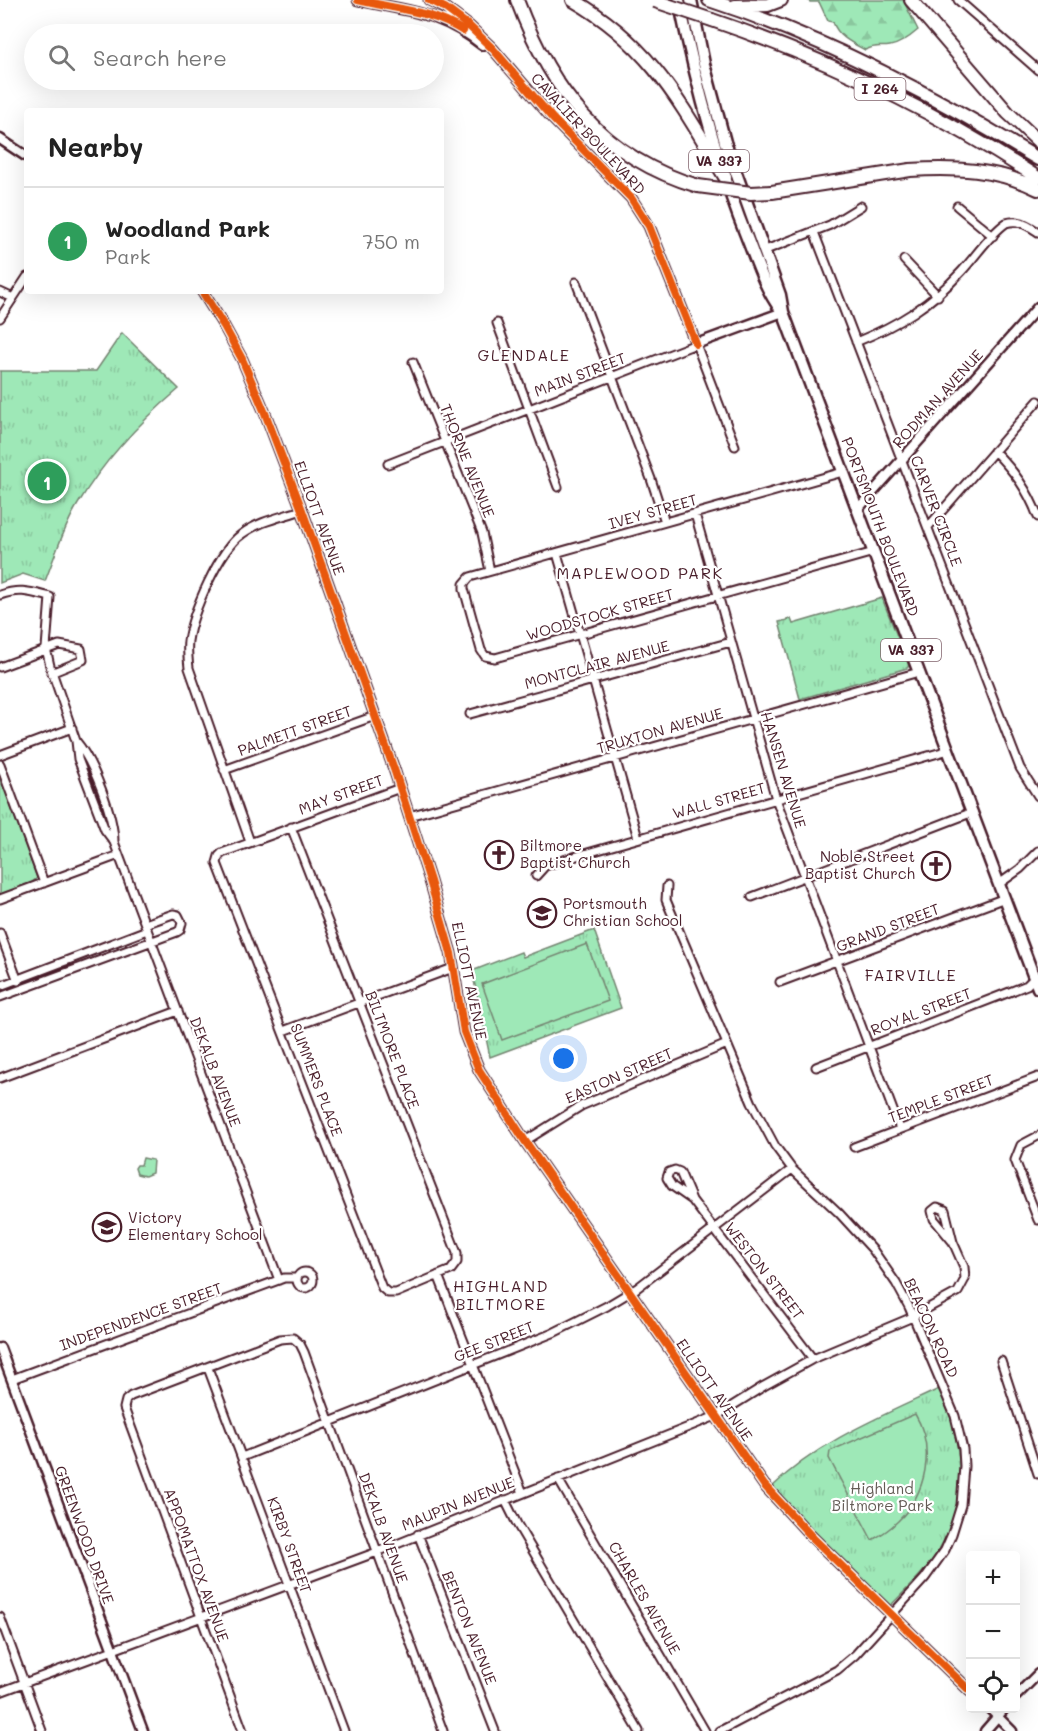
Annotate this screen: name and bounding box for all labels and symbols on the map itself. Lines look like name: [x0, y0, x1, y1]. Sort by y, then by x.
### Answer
street label: CAVALIER BOULEVARD: [527, 68, 650, 198]
road number: I 264: [854, 78, 906, 100]
road number: VA 337: [689, 150, 749, 172]
district label: GLENDALE: [478, 344, 570, 365]
street label: RODMAN AVENUE: [888, 345, 987, 452]
street label: MAIN STREET: [531, 347, 628, 401]
street label: THORNE AVENUE: [436, 401, 500, 521]
street label: PORTSMOUTH BOULEVARD: [837, 434, 924, 619]
street label: CARVER CIRCLE: [907, 452, 967, 569]
pin: 1: [28, 458, 66, 504]
street label: ELLIOTT AVENUE: [290, 458, 350, 578]
street label: IVEY STREET: [606, 489, 699, 533]
district label: MAPLEWOOD PARK: [556, 562, 724, 583]
street label: WOODSTOCK STREET: [524, 583, 676, 645]
street label: MONTCLAIR AVENUE: [522, 635, 672, 693]
road number: VA 337: [881, 639, 941, 661]
street label: PALMETT STREET: [235, 700, 355, 760]
street label: TRUXTON AVENUE: [594, 702, 725, 758]
street label: HANSEN AVENUE: [757, 709, 811, 831]
street label: MAY STREET: [295, 769, 386, 819]
street label: WALL STREET: [670, 777, 768, 823]
place label: Biltmore Baptist Church: [520, 835, 630, 872]
church icon: Biltmore Baptist Church: [483, 839, 515, 871]
place label: Noble Street Baptist Church: [805, 846, 915, 883]
church icon: Noble Street Baptist Church: [920, 850, 952, 882]
place label: Portsmouth Christian School: [563, 893, 683, 930]
school or university icon: Portsmouth Christian School: [526, 897, 558, 929]
street label: GRAND STREET: [833, 898, 942, 956]
street label: ELLIOTT AVENUE: [448, 920, 492, 1042]
district label: FAIRVILLE: [865, 964, 957, 985]
street label: ROYAL STREET: [867, 983, 974, 1039]
street label: BILTMORE PLACE: [361, 988, 425, 1112]
street label: DEKALB AVENUE: [186, 1014, 246, 1130]
street label: SUMMERS PLACE: [286, 1020, 348, 1139]
street label: EASTON STREET: [562, 1042, 675, 1108]
your location: [549, 1044, 578, 1073]
street label: TEMPLE STREET: [885, 1069, 996, 1127]
place label: Victory Elementary School: [128, 1207, 263, 1244]
school or university icon: Victory Elementary School: [91, 1211, 123, 1243]
street label: WESTON STREET: [720, 1218, 809, 1323]
street label: BEACON ROAD: [900, 1274, 964, 1381]
district label: HIGHLAND BILTMORE: [453, 1275, 549, 1314]
street label: INDEPENDENCE STREET: [57, 1277, 225, 1355]
street label: GEE STREET: [450, 1316, 537, 1366]
street label: ELLIOTT AVENUE: [672, 1334, 758, 1445]
street label: GREENWOOD DRIVE: [51, 1463, 119, 1607]
street label: DEKALB AVENUE: [355, 1470, 413, 1586]
street label: MAUPIN AVENUE: [398, 1471, 517, 1535]
park label: Highland Biltmore Park: [832, 1478, 932, 1515]
street label: APPOMATTOX AVENUE: [160, 1485, 234, 1645]
street label: KIRBY STREET: [263, 1494, 317, 1596]
street label: CHARLES AVENUE: [604, 1537, 686, 1658]
street label: BENTON AVENUE: [438, 1568, 502, 1688]

